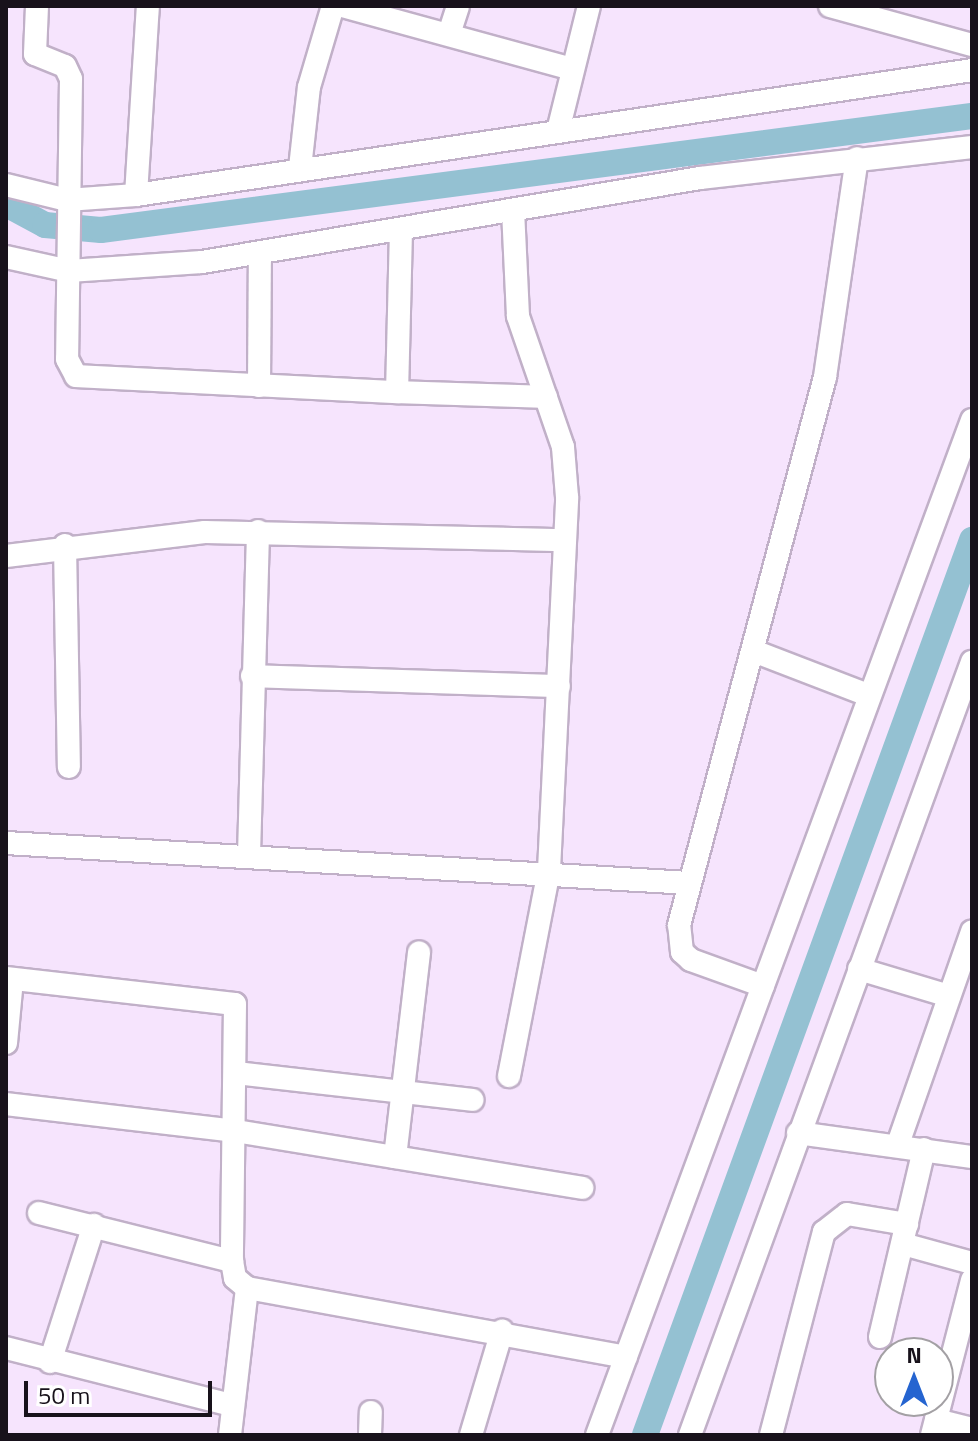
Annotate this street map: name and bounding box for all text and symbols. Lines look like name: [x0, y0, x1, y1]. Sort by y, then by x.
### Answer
north arrow: [874, 1337, 954, 1417]
text: N: [906, 1338, 922, 1372]
scale bar: [28, 1365, 216, 1415]
text: 50 m: [38, 1377, 90, 1413]

